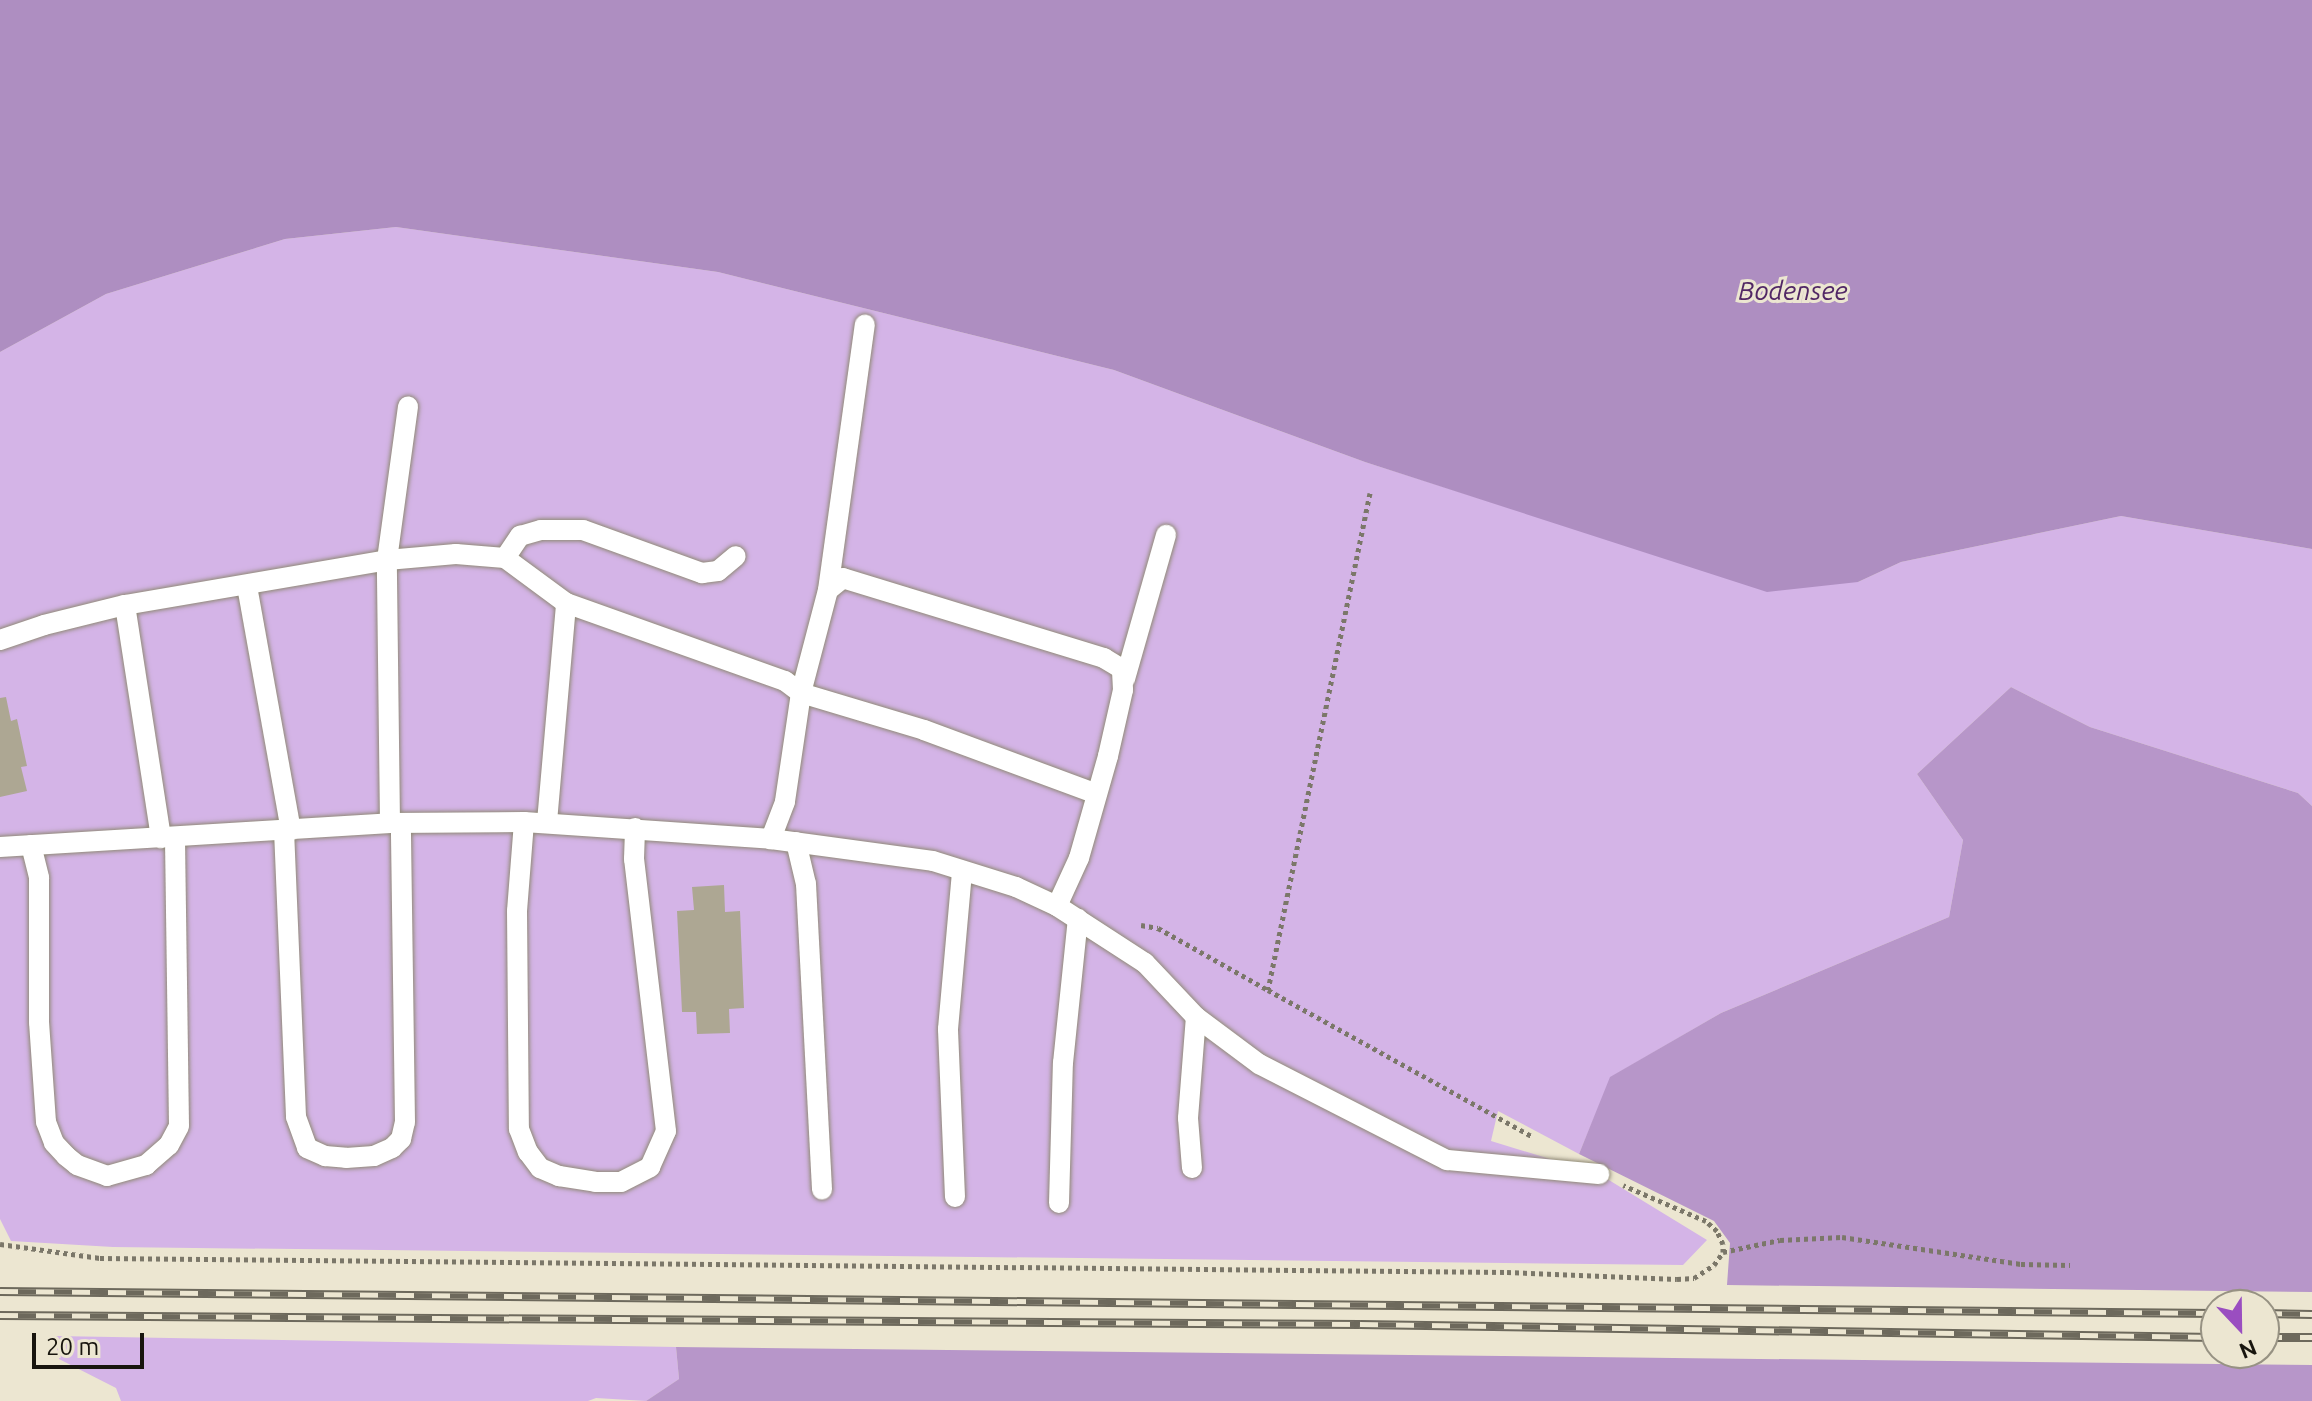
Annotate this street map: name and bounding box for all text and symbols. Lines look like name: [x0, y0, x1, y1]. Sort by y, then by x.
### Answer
water label: Bodensee: [1738, 275, 1848, 307]
north arrow: [2200, 1289, 2280, 1369]
scale bar: [36, 1317, 148, 1367]
text: 20 m: [46, 1333, 99, 1360]
text: N: [2236, 1335, 2261, 1365]

